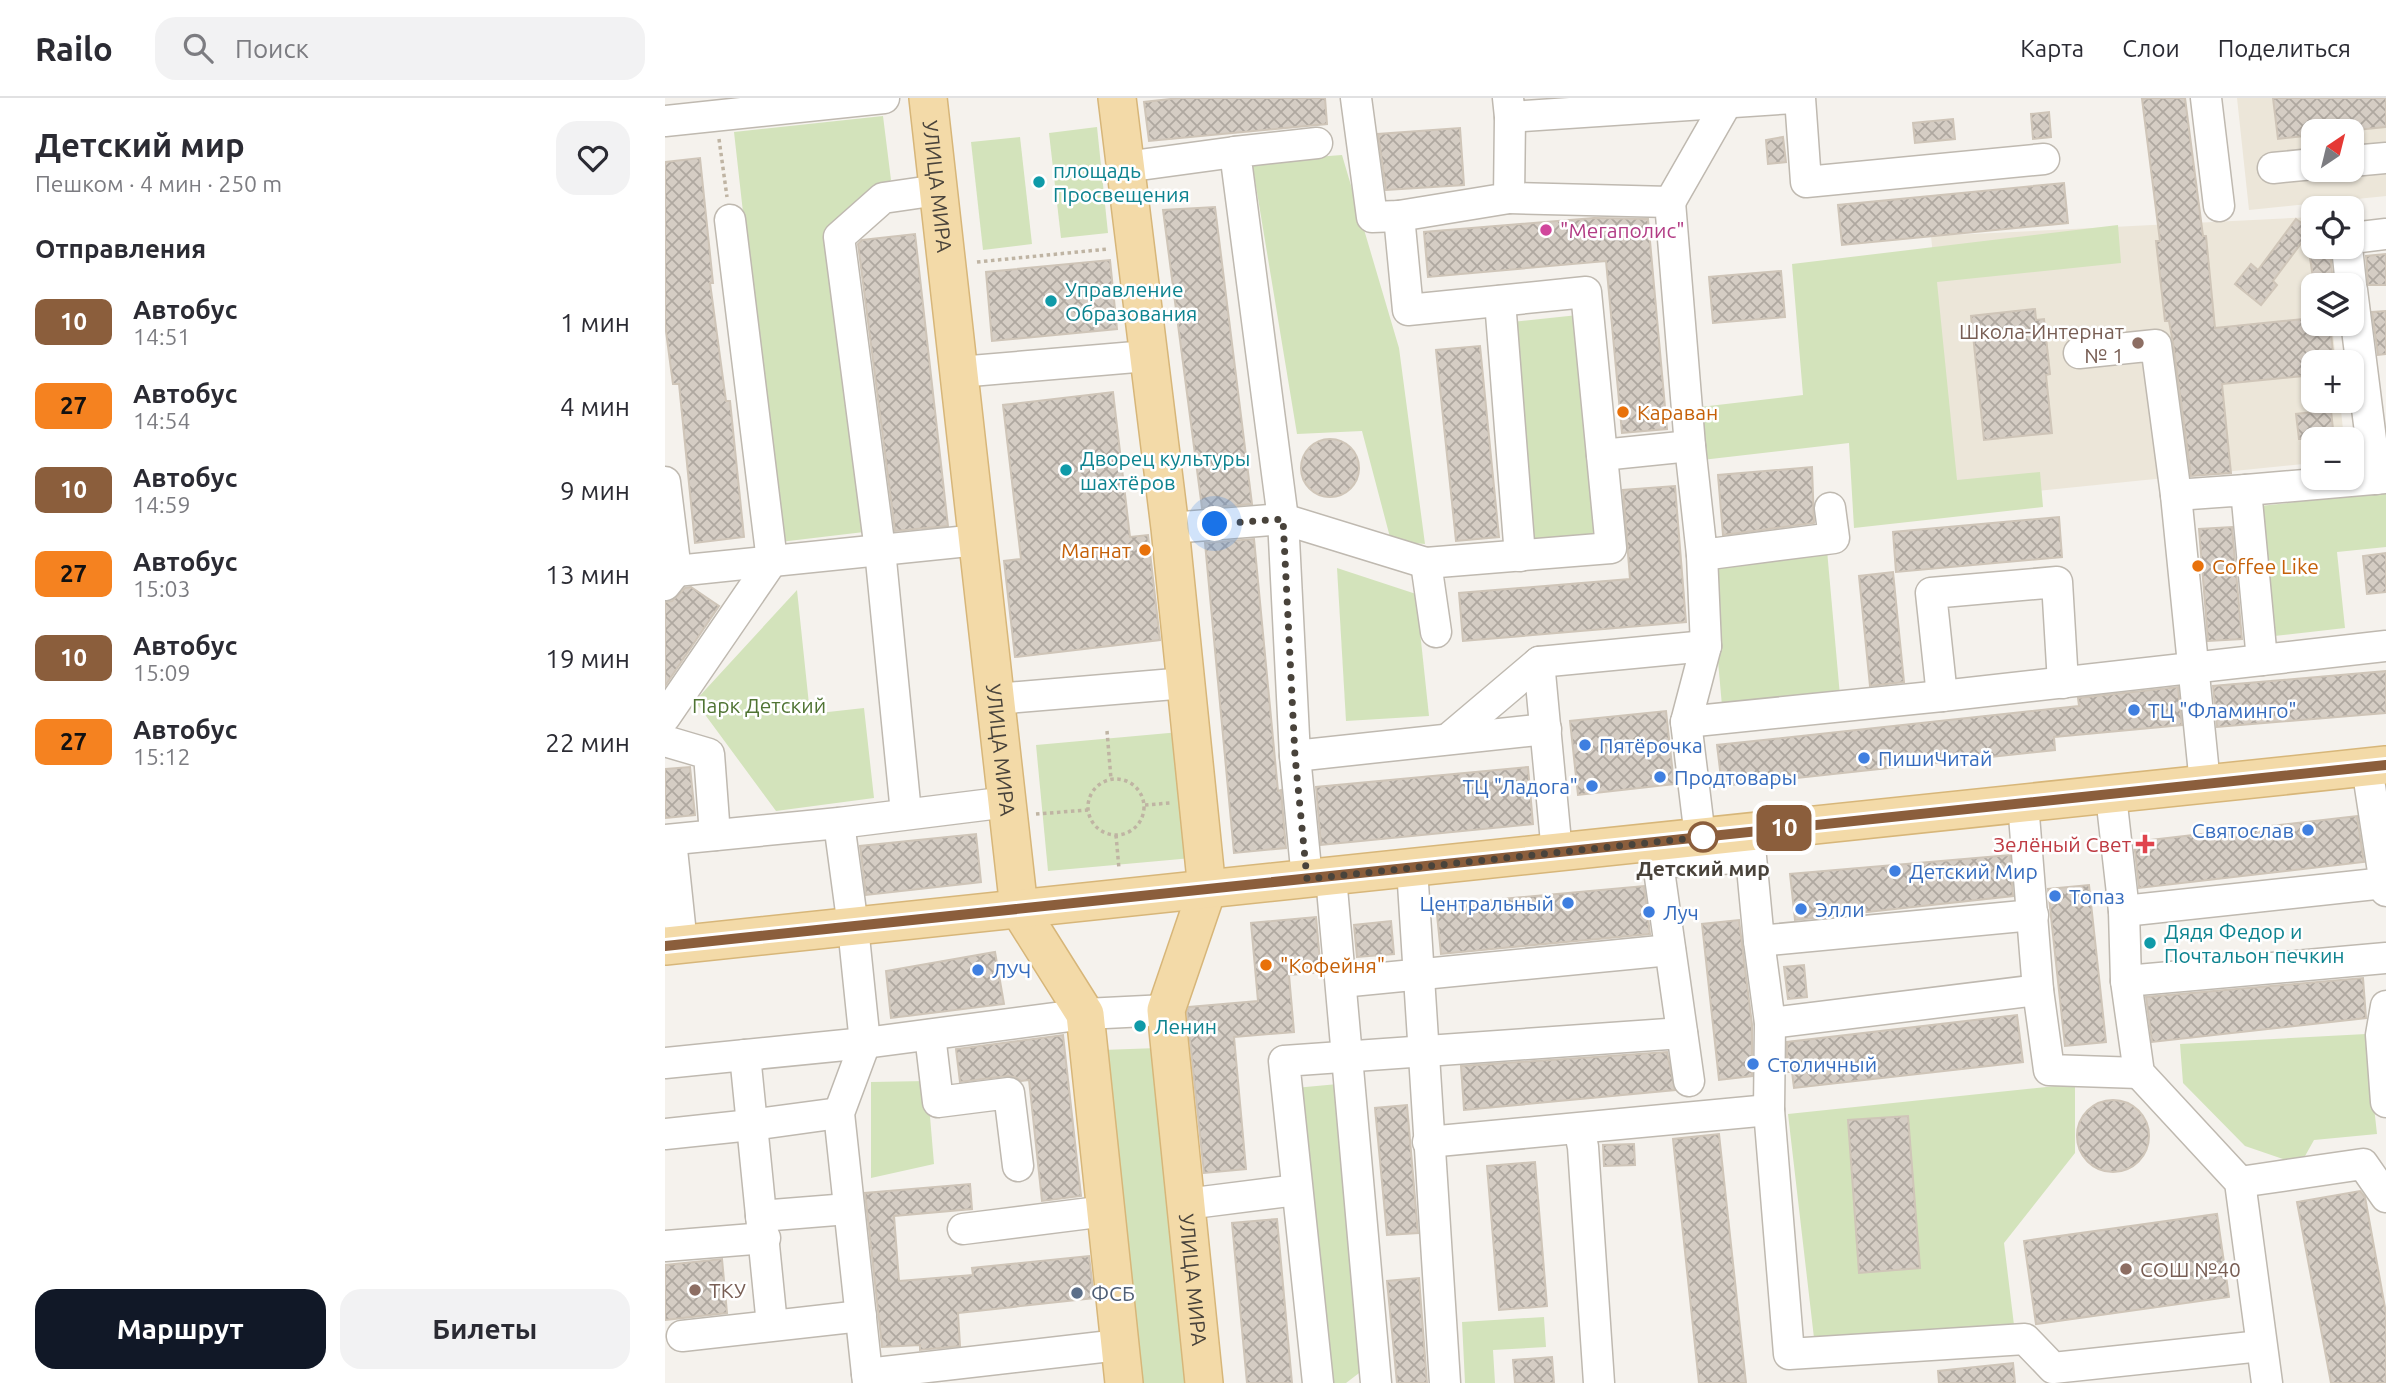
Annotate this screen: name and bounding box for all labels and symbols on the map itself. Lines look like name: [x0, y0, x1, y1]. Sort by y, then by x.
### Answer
street label: УЛИЦА МИРА: [919, 119, 957, 254]
north arrow: [2301, 119, 2364, 182]
place label: площадь Просвещения: [1053, 158, 1190, 206]
marker: площадь Просвещения: [1031, 174, 1047, 190]
place label: "Мегаполис": [1560, 218, 1685, 242]
marker: "Мегаполис": [1538, 222, 1554, 238]
place label: Управление Образования: [1065, 277, 1197, 325]
marker: Управление Образования: [1043, 293, 1059, 309]
place label: Школа-Интернат № 1: [1959, 319, 2125, 367]
marker: Школа-Интернат № 1: [2130, 335, 2146, 351]
place label: Караван: [1637, 400, 1718, 424]
marker: Караван: [1615, 404, 1631, 420]
place label: Дворец культуры шахтёров: [1080, 446, 1250, 494]
marker: Дворец культуры шахтёров: [1058, 462, 1074, 478]
your location: [1197, 506, 1232, 541]
place label: Магнат: [1061, 538, 1132, 562]
marker: Магнат: [1137, 542, 1153, 558]
place label: Coffee Like: [2212, 554, 2319, 578]
marker: Coffee Like: [2190, 558, 2206, 574]
street label: УЛИЦА МИРА: [982, 683, 1021, 818]
park label: Парк Детский: [692, 693, 826, 717]
place label: ТЦ "Фламинго": [2148, 698, 2297, 722]
marker: ТЦ "Фламинго": [2126, 702, 2142, 718]
place label: Пятёрочка: [1599, 733, 1703, 757]
marker: Пятёрочка: [1577, 737, 1593, 753]
place label: ПишиЧитай: [1878, 746, 1992, 770]
marker: ПишиЧитай: [1856, 750, 1872, 766]
place label: Продтовары: [1674, 765, 1797, 789]
marker: Продтовары: [1652, 769, 1668, 785]
place label: ТЦ "Ладога": [1462, 774, 1578, 798]
marker: ТЦ "Ладога": [1584, 778, 1600, 794]
line badge: 10: [1753, 805, 1815, 851]
place label: Святослав: [2192, 818, 2294, 842]
marker: Детский мир: [1688, 822, 1718, 852]
marker: Святослав: [2300, 822, 2316, 838]
place label: Зелёный Свет: [1993, 832, 2132, 856]
marker: Зелёный Свет: [2137, 836, 2153, 852]
place label: Детский мир: [1636, 856, 1770, 880]
place label: Детский Мир: [1909, 859, 2038, 883]
marker: Детский Мир: [1887, 863, 1903, 879]
place label: Топаз: [2069, 884, 2125, 908]
marker: Топаз: [2047, 888, 2063, 904]
place label: Центральный: [1419, 891, 1554, 915]
marker: Центральный: [1560, 895, 1576, 911]
place label: Элли: [1815, 897, 1865, 921]
place label: Луч: [1663, 900, 1699, 924]
marker: Элли: [1793, 901, 1809, 917]
marker: Луч: [1641, 904, 1657, 920]
place label: Дядя Федор и Почтальон печкин: [2164, 919, 2345, 967]
marker: Дядя Федор и Почтальон печкин: [2142, 935, 2158, 951]
place label: "Кофейня": [1280, 953, 1385, 977]
marker: "Кофейня": [1258, 957, 1274, 973]
place label: ЛУЧ: [992, 958, 1031, 982]
marker: ЛУЧ: [970, 962, 986, 978]
place label: Ленин: [1154, 1014, 1217, 1038]
marker: Ленин: [1132, 1018, 1148, 1034]
place label: Столичный: [1767, 1052, 1877, 1076]
marker: Столичный: [1745, 1056, 1761, 1072]
street label: УЛИЦА МИРА: [1175, 1212, 1212, 1347]
place label: СОШ №40: [2140, 1257, 2241, 1281]
marker: СОШ №40: [2118, 1261, 2134, 1277]
place label: ТКУ: [709, 1278, 746, 1302]
place label: ФСБ: [1091, 1281, 1135, 1305]
marker: ТКУ: [687, 1282, 703, 1298]
marker: ФСБ: [1069, 1285, 1085, 1301]

